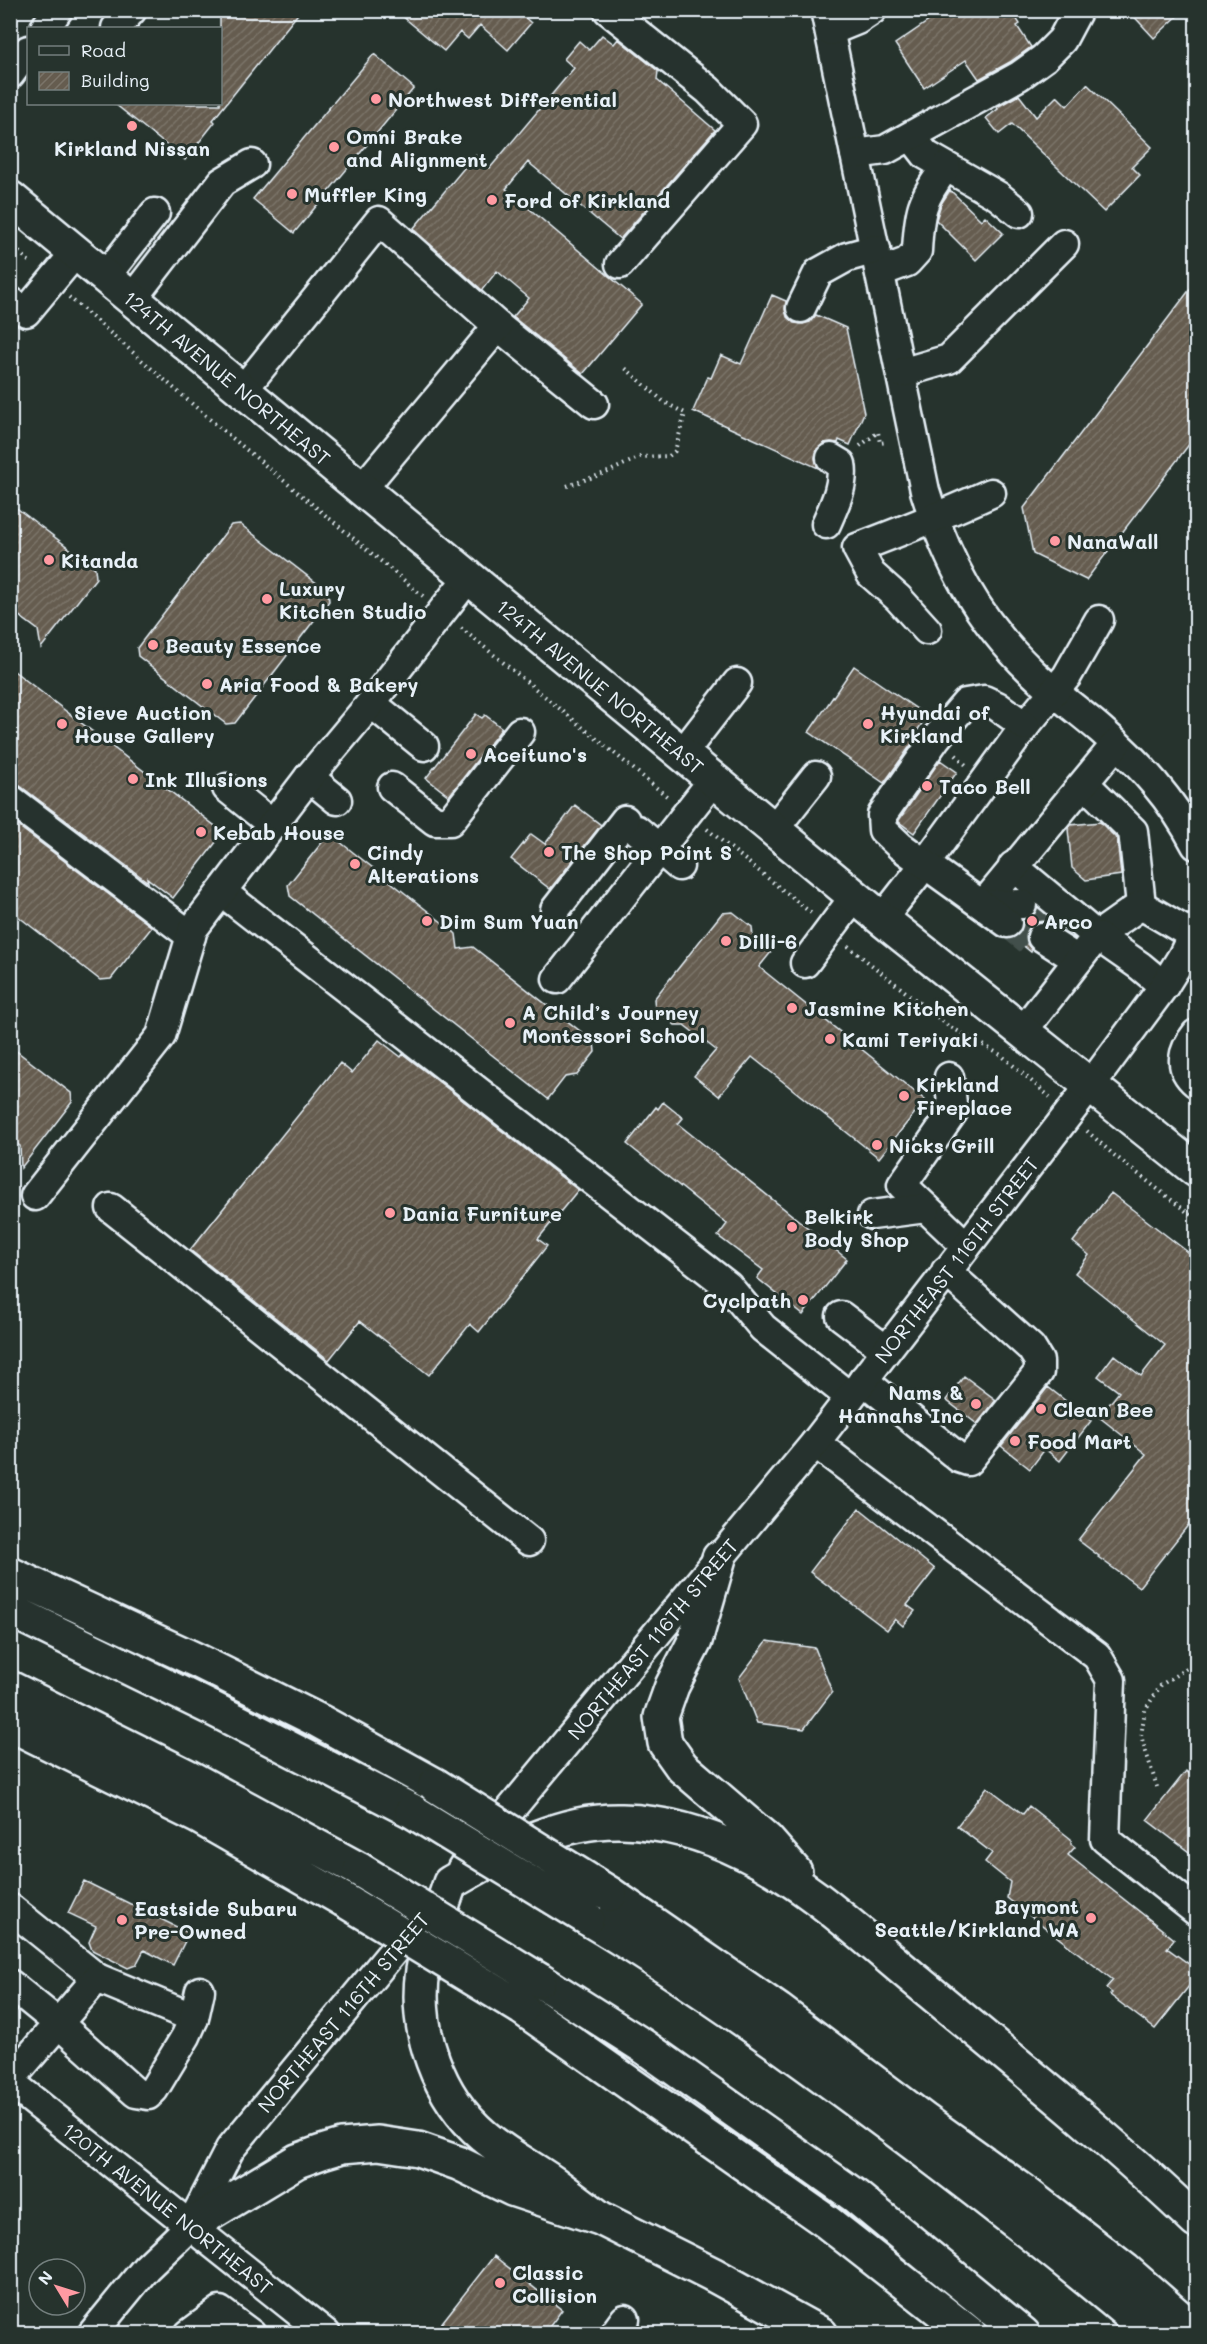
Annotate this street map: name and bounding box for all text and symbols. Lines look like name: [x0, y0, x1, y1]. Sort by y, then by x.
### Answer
legend: [27, 27, 222, 105]
text: Road: [81, 38, 126, 62]
text: Building: [81, 68, 149, 92]
place label: Northwest Differential: [388, 86, 617, 112]
marker: Northwest Differential: [369, 92, 383, 106]
marker: Kirkland Nissan: [125, 119, 139, 133]
place label: Omni Brake and Alignment: [346, 123, 487, 172]
place label: Kirkland Nissan: [54, 135, 210, 161]
marker: Omni Brake and Alignment: [327, 140, 341, 154]
place label: Muffler King: [304, 181, 427, 207]
marker: Muffler King: [285, 187, 299, 201]
place label: Ford of Kirkland: [504, 187, 670, 213]
marker: Ford of Kirkland: [485, 193, 499, 207]
street label: 124TH AVENUE NORTHEAST: [118, 284, 336, 471]
place label: NanaWall: [1067, 528, 1158, 554]
marker: NanaWall: [1048, 534, 1062, 548]
place label: Kitanda: [61, 547, 139, 573]
marker: Kitanda: [42, 553, 56, 567]
place label: Luxury Kitchen Studio: [279, 575, 426, 624]
marker: Luxury Kitchen Studio: [260, 592, 274, 606]
street label: 124TH AVENUE NORTHEAST: [491, 593, 709, 779]
place label: Beauty Essence: [165, 632, 321, 658]
marker: Beauty Essence: [146, 638, 160, 652]
place label: Aria Food & Bakery: [219, 671, 419, 697]
marker: Aria Food & Bakery: [200, 677, 214, 691]
place label: Sieve Auction House Gallery: [74, 699, 215, 748]
place label: Hyundai of Kirkland: [880, 699, 990, 748]
marker: Sieve Auction House Gallery: [55, 717, 69, 731]
marker: Hyundai of Kirkland: [861, 717, 875, 731]
place label: Aceituno's: [483, 741, 587, 767]
marker: Aceituno's: [464, 747, 478, 761]
place label: Ink Illusions: [145, 766, 268, 792]
marker: Ink Illusions: [126, 772, 140, 786]
place label: Taco Bell: [939, 773, 1031, 799]
marker: Taco Bell: [920, 779, 934, 793]
place label: Kebab House: [213, 819, 345, 845]
marker: Kebab House: [194, 825, 208, 839]
place label: Cindy Alterations: [367, 839, 479, 888]
place label: The Shop Point S: [561, 839, 732, 865]
marker: The Shop Point S: [542, 845, 556, 859]
marker: Cindy Alterations: [348, 857, 362, 871]
place label: Dim Sum Yuan: [439, 908, 579, 934]
place label: Arco: [1044, 908, 1092, 934]
marker: Dim Sum Yuan: [420, 914, 434, 928]
marker: Arco: [1025, 914, 1039, 928]
place label: Dilli-6: [738, 928, 797, 954]
marker: Dilli-6: [719, 934, 733, 948]
place label: Jasmine Kitchen: [804, 995, 969, 1021]
place label: A Child’s Journey Montessori School: [522, 999, 705, 1048]
marker: Jasmine Kitchen: [785, 1001, 799, 1015]
marker: A Child’s Journey Montessori School: [503, 1016, 517, 1030]
place label: Kami Teriyaki: [842, 1026, 979, 1052]
marker: Kami Teriyaki: [823, 1032, 837, 1046]
place label: Kirkland Fireplace: [916, 1071, 1012, 1120]
marker: Kirkland Fireplace: [897, 1089, 911, 1103]
place label: Nicks Grill: [889, 1132, 994, 1158]
marker: Nicks Grill: [870, 1138, 884, 1152]
street label: NORTHEAST 116TH STREET: [868, 1151, 1044, 1368]
place label: Dania Furniture: [402, 1200, 562, 1226]
place label: Belkirk Body Shop: [804, 1203, 909, 1252]
marker: Dania Furniture: [383, 1206, 397, 1220]
marker: Belkirk Body Shop: [785, 1220, 799, 1234]
place label: Cyclpath: [703, 1287, 791, 1313]
marker: Cyclpath: [796, 1293, 810, 1307]
place label: Nams & Hannahs Inc: [838, 1379, 964, 1428]
place label: Clean Bee: [1053, 1396, 1154, 1422]
marker: Nams & Hannahs Inc: [969, 1397, 983, 1411]
marker: Clean Bee: [1034, 1402, 1048, 1416]
place label: Food Mart: [1027, 1428, 1132, 1454]
marker: Food Mart: [1008, 1434, 1022, 1448]
street label: NORTHEAST 116TH STREET: [561, 1533, 744, 1745]
place label: Baymont Seattle/Kirkland WA: [874, 1893, 1079, 1942]
place label: Eastside Subaru Pre-Owned: [134, 1895, 298, 1944]
street label: NORTHEAST 116TH STREET: [251, 1906, 435, 2118]
marker: Baymont Seattle/Kirkland WA: [1084, 1911, 1098, 1925]
marker: Eastside Subaru Pre-Owned: [115, 1913, 129, 1927]
street label: 120TH AVENUE NORTHEAST: [57, 2116, 278, 2300]
north arrow: [27, 2257, 87, 2317]
place label: Classic Collision: [512, 2259, 597, 2308]
text: N: [33, 2266, 57, 2289]
marker: Classic Collision: [493, 2276, 507, 2290]

